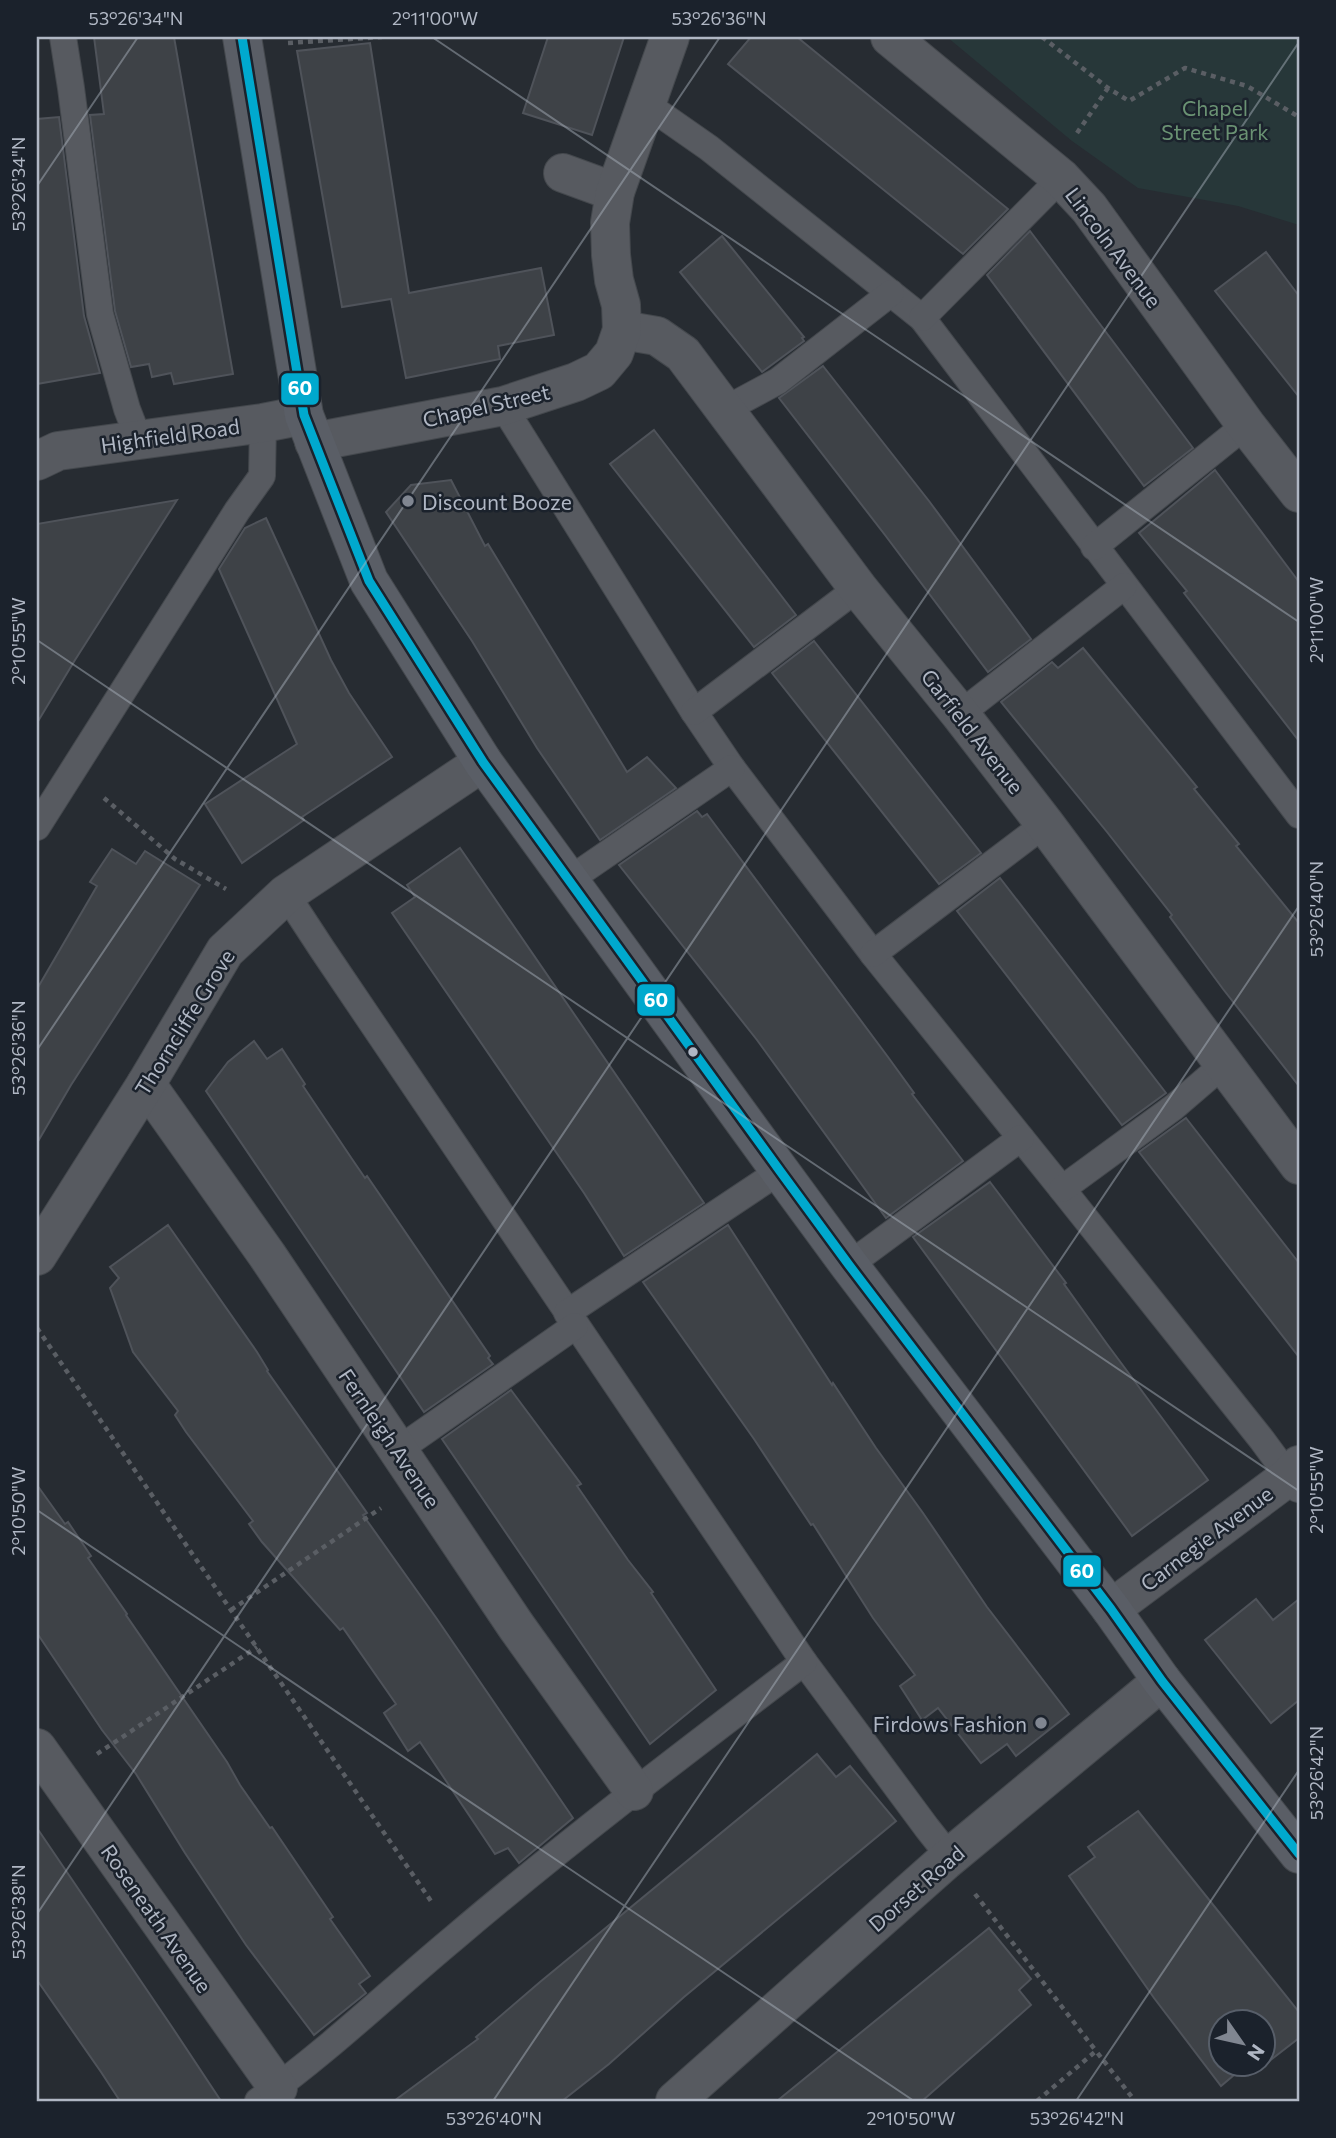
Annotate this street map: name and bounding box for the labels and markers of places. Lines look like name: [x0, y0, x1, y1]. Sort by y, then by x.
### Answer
place label: Discount Booze: [422, 489, 572, 514]
marker: Discount Booze: [400, 493, 416, 509]
unlabelled marker: [686, 1045, 700, 1059]
place label: Firdows Fashion: [873, 1711, 1027, 1736]
marker: Firdows Fashion: [1033, 1715, 1049, 1731]

